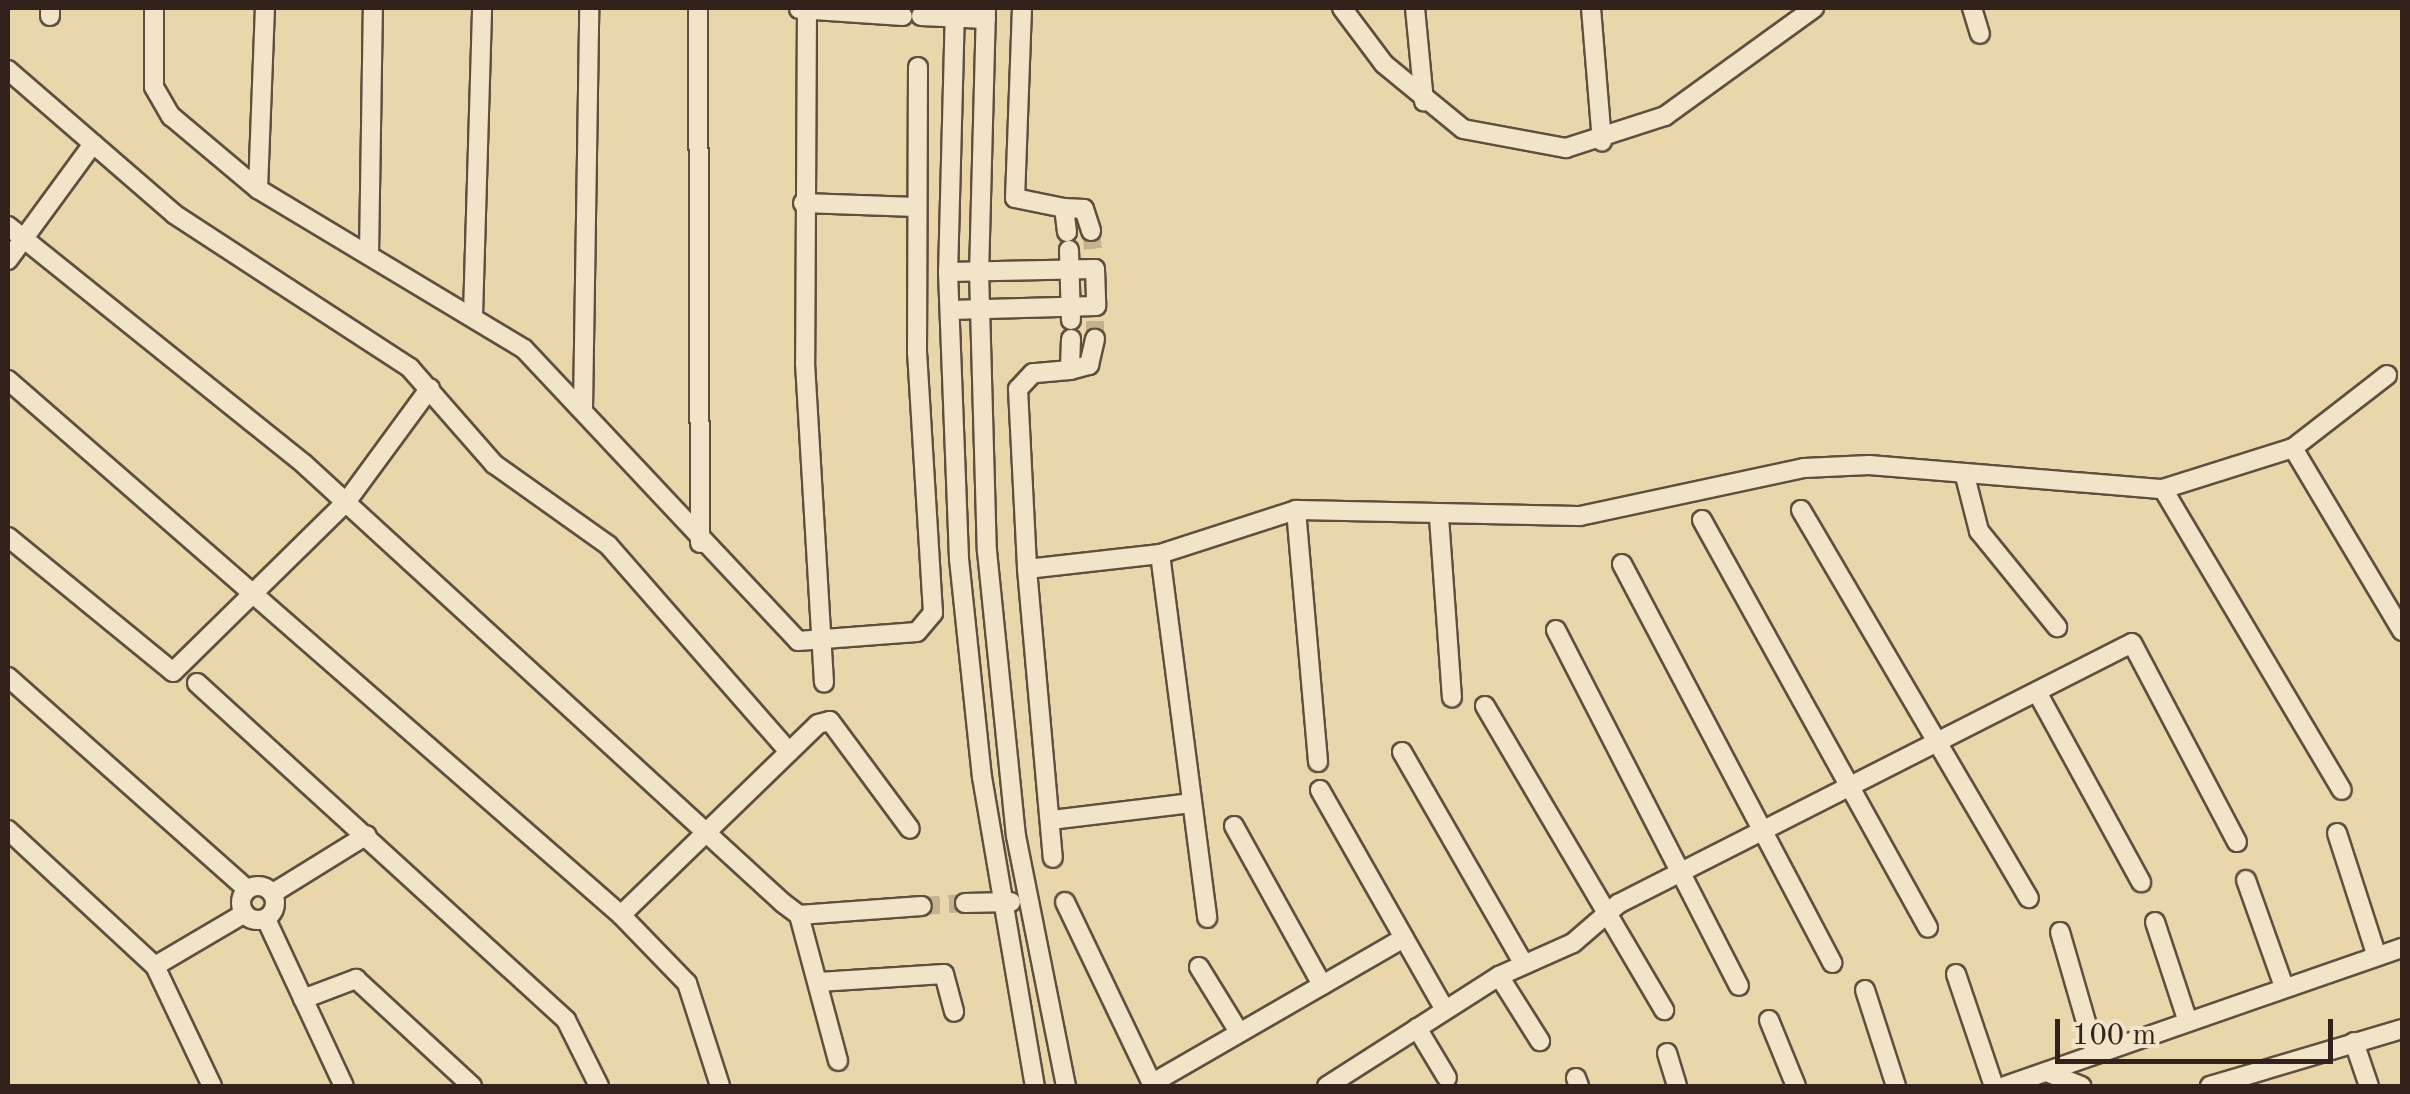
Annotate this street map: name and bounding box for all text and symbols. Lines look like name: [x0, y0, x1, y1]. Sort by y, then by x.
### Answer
scale bar: [2060, 999, 2338, 1061]
text: 100 m: [2072, 1021, 2156, 1051]

